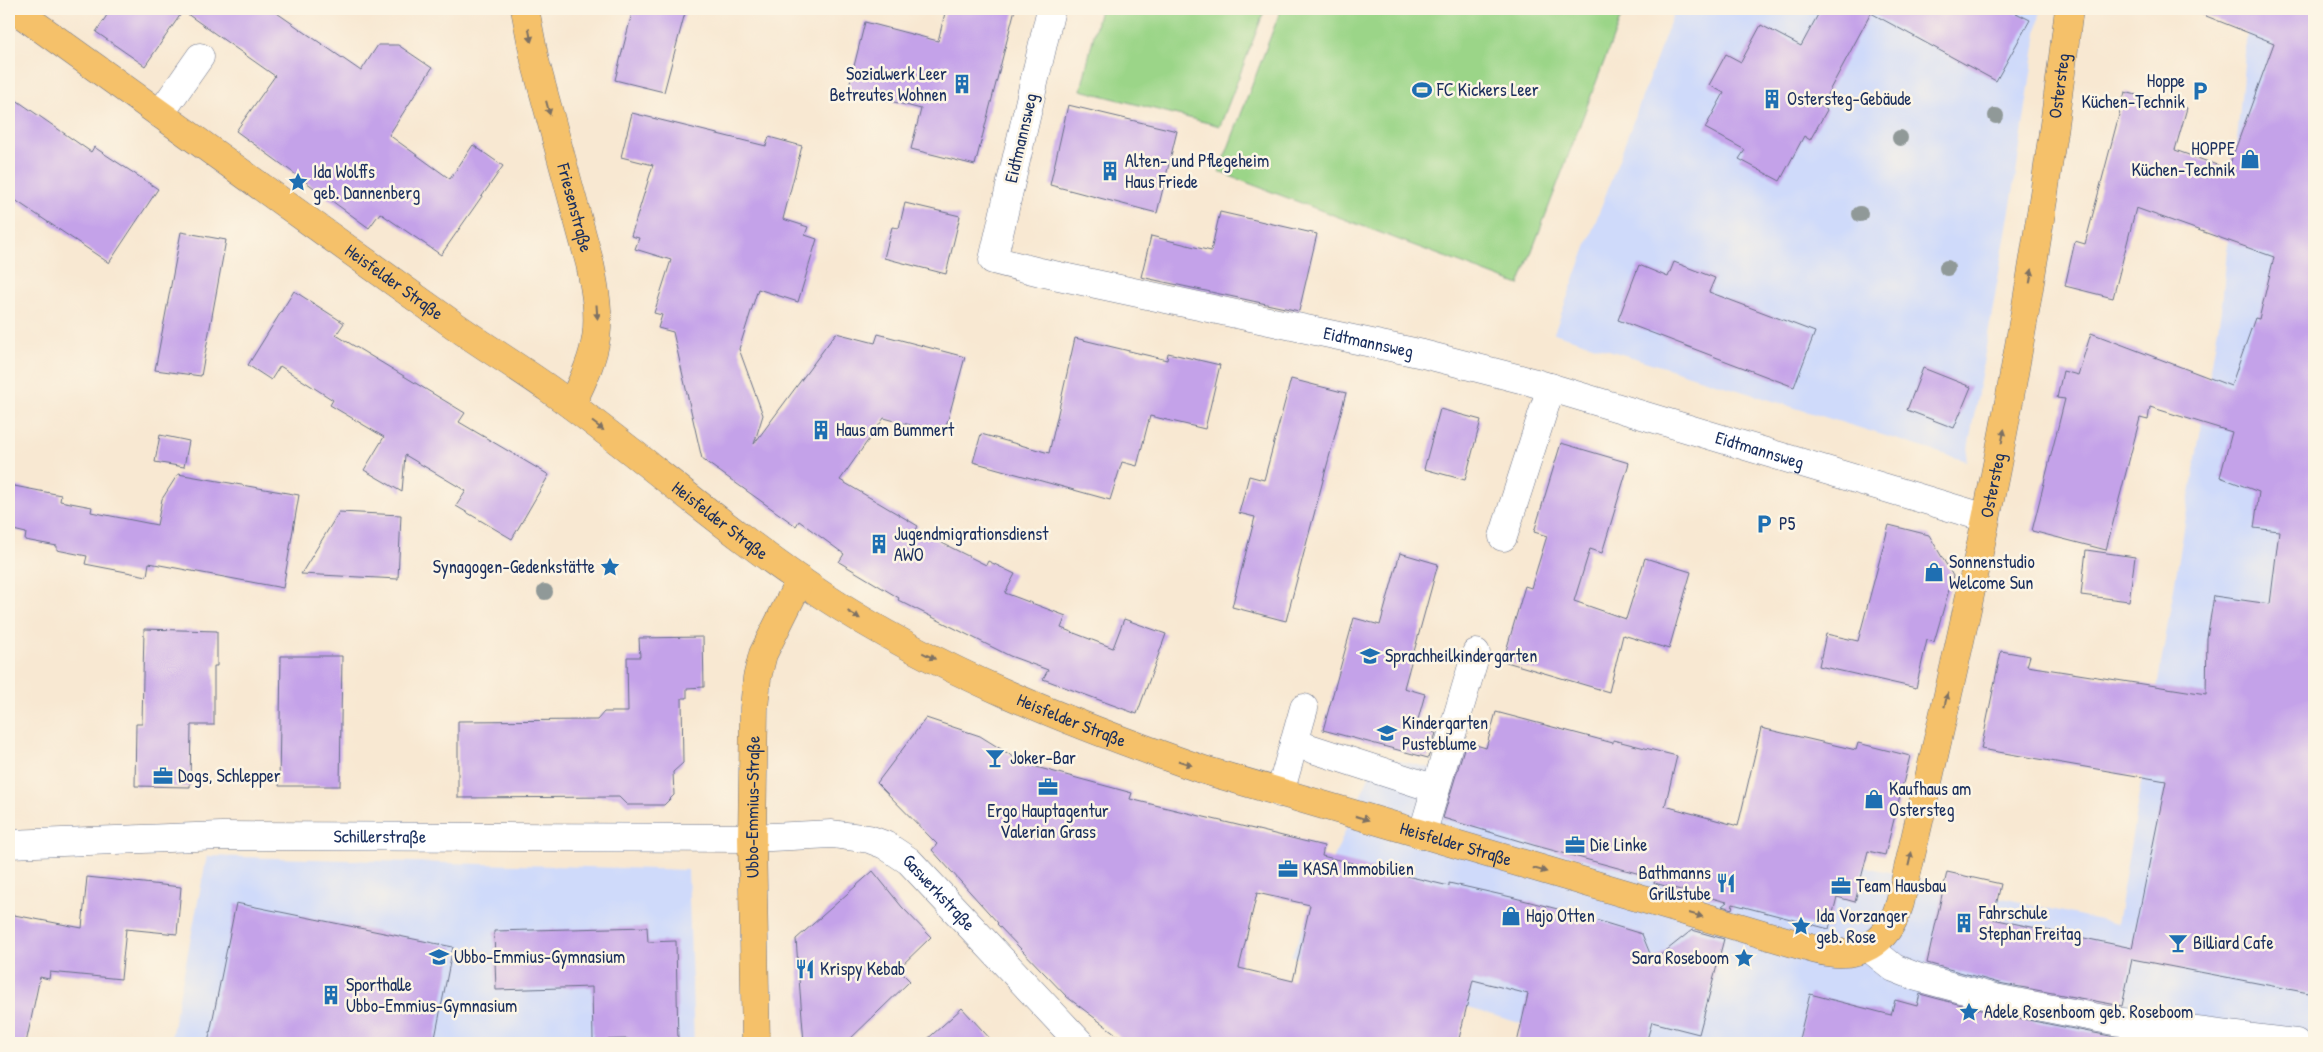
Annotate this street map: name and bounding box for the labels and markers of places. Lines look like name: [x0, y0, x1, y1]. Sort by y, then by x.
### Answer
place label: Sozialwerk Leer Betreutes Wohnen: [829, 61, 947, 107]
place label: Hoppe Küchen-Technik: [2082, 68, 2186, 114]
building icon: Sozialwerk Leer Betreutes Wohnen: [951, 73, 973, 95]
place label: FC Kickers Leer: [1436, 77, 1539, 102]
sports icon: FC Kickers Leer: [1411, 79, 1433, 101]
parking icon: Hoppe Küchen-Technik: [2189, 80, 2211, 102]
place label: Ostersteg-Gebäude: [1787, 86, 1911, 111]
building icon: Ostersteg-Gebäude: [1761, 88, 1783, 110]
place label: HOPPE Küchen-Technik: [2132, 136, 2236, 182]
place label: Alten- und Pflegeheim Haus Friede: [1125, 148, 1269, 194]
shop icon: HOPPE Küchen-Technik: [2239, 148, 2261, 170]
place label: Ida Wolffs geb. Dannenberg: [313, 159, 420, 205]
building icon: Alten- und Pflegeheim Haus Friede: [1099, 160, 1121, 182]
place icon: Ida Wolffs geb. Dannenberg: [287, 171, 309, 193]
place label: Haus am Bummert: [836, 417, 955, 442]
building icon: Haus am Bummert: [810, 419, 832, 441]
place label: P5: [1779, 511, 1796, 536]
parking icon: P5: [1753, 513, 1775, 535]
place label: Jugendmigrationsdienst AWO: [894, 521, 1049, 567]
building icon: Jugendmigrationsdienst AWO: [868, 533, 890, 555]
place label: Sonnenstudio Welcome Sun: [1949, 549, 2035, 595]
place label: Synagogen-Gedenkstätte: [433, 554, 595, 579]
place icon: Synagogen-Gedenkstätte: [599, 556, 621, 578]
shop icon: Sonnenstudio Welcome Sun: [1923, 561, 1945, 583]
place label: Sprachheilkindergarten: [1385, 643, 1537, 668]
school or university icon: Sprachheilkindergarten: [1359, 645, 1381, 667]
place label: Kindergarten Pusteblume: [1402, 710, 1488, 756]
school or university icon: Kindergarten Pusteblume: [1376, 722, 1398, 744]
place label: Joker-Bar: [1010, 745, 1076, 770]
bar icon: Joker-Bar: [984, 747, 1006, 769]
place label: Dogs, Schlepper: [178, 763, 281, 788]
office icon: Dogs, Schlepper: [152, 765, 174, 787]
office icon: Ergo Hauptagentur Valerian Grass: [1037, 776, 1059, 798]
place label: Kaufhaus am Ostersteg: [1889, 776, 1971, 822]
shop icon: Kaufhaus am Ostersteg: [1863, 788, 1885, 810]
place label: Ergo Hauptagentur Valerian Grass: [987, 798, 1109, 844]
place label: Die Linke: [1590, 832, 1647, 857]
office icon: Die Linke: [1564, 834, 1586, 856]
place label: KASA Immobilien: [1303, 856, 1414, 881]
office icon: KASA Immobilien: [1277, 858, 1299, 880]
place label: Bathmanns Grillstube: [1639, 860, 1711, 906]
restaurant icon: Bathmanns Grillstube: [1715, 872, 1737, 894]
place label: Team Hausbau: [1856, 873, 1946, 898]
office icon: Team Hausbau: [1830, 875, 1852, 897]
place label: Fahrschule Stephan Freitag: [1978, 900, 2081, 946]
place label: Hajo Otten: [1526, 903, 1595, 928]
place label: Ida Vorzanger geb. Rose: [1816, 903, 1908, 949]
shop icon: Hajo Otten: [1500, 905, 1522, 927]
building icon: Fahrschule Stephan Freitag: [1953, 912, 1975, 934]
place icon: Ida Vorzanger geb. Rose: [1790, 915, 1812, 937]
place label: Billiard Cafe: [2193, 930, 2274, 955]
bar icon: Billiard Cafe: [2167, 932, 2189, 954]
place label: Ubbo-Emmius-Gymnasium: [454, 944, 625, 969]
place label: Sara Roseboom: [1632, 945, 1729, 970]
school or university icon: Ubbo-Emmius-Gymnasium: [428, 946, 450, 968]
place icon: Sara Roseboom: [1733, 947, 1755, 969]
place label: Krispy Kebab: [820, 956, 905, 981]
restaurant icon: Krispy Kebab: [794, 958, 816, 980]
place label: Sporthalle Ubbo-Emmius-Gymnasium: [346, 972, 517, 1018]
building icon: Sporthalle Ubbo-Emmius-Gymnasium: [320, 984, 342, 1006]
place label: Adele Rosenboom geb. Roseboom: [1984, 999, 2193, 1024]
place icon: Adele Rosenboom geb. Roseboom: [1958, 1001, 1980, 1023]

